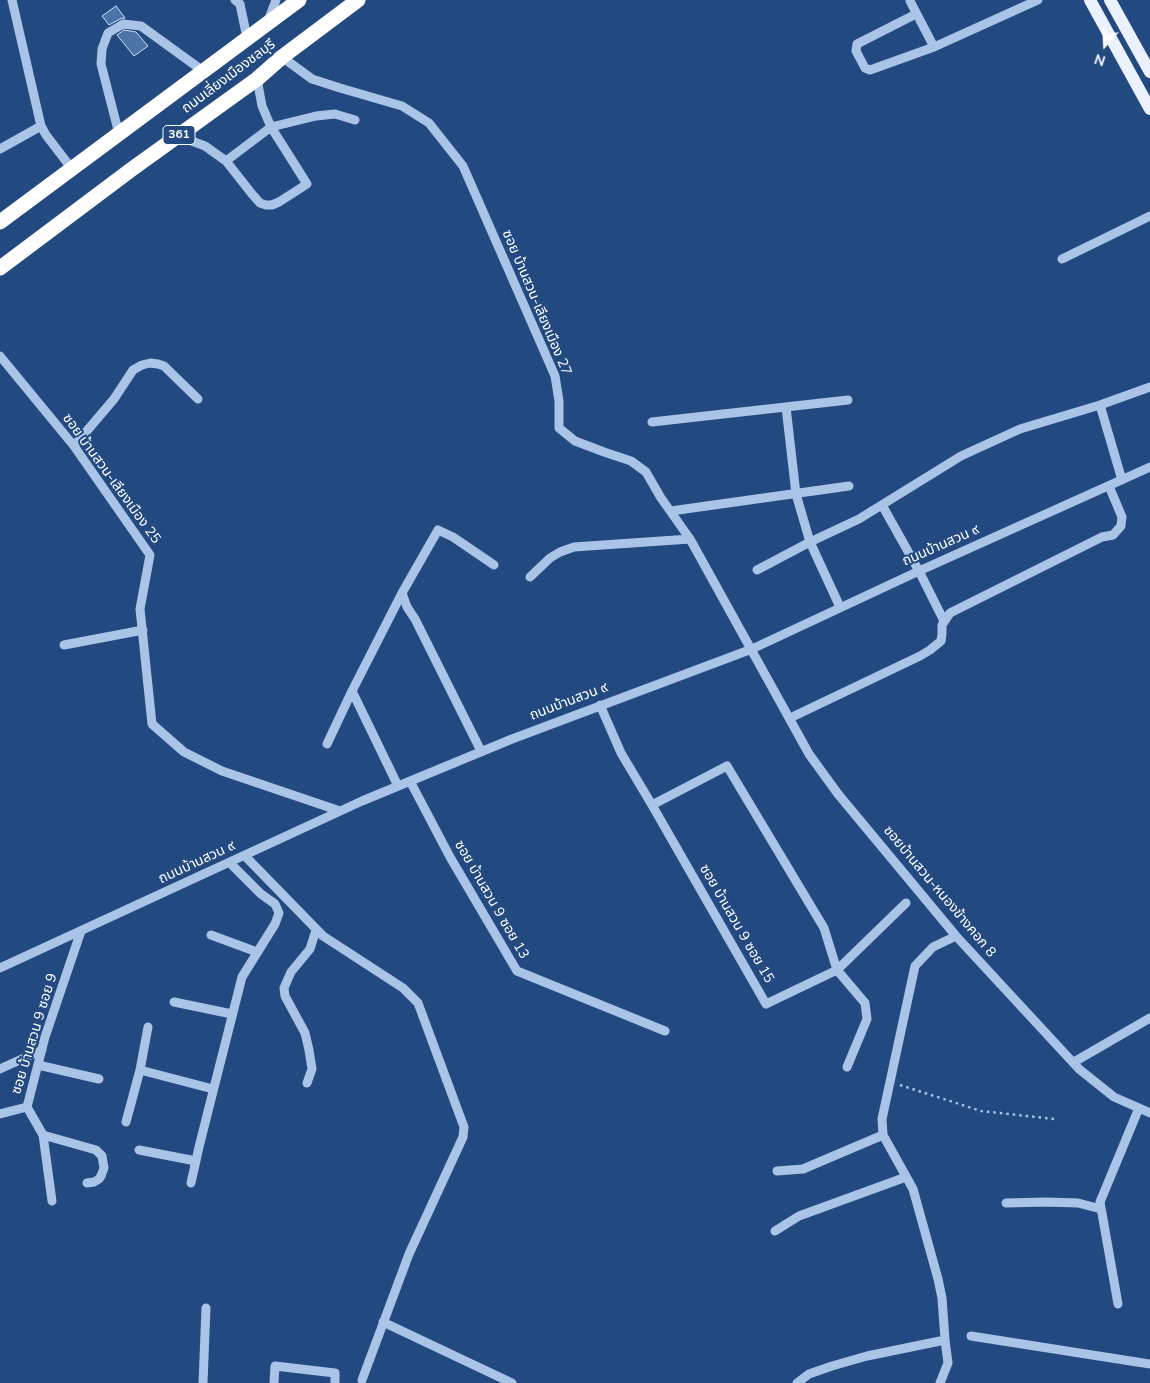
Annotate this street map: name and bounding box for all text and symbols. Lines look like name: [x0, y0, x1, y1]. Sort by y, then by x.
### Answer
north arrow: [1080, 20, 1130, 70]
street label: ถนนเลี่ยงเมืองชลบุรี: [179, 36, 279, 118]
text: N: [1092, 49, 1108, 70]
road number: 361: [163, 126, 195, 144]
street label: ซอย บ้านสวน-เลียงเมือง 27: [498, 228, 574, 378]
street label: ซอย บ้านสวน-เลียงเมือง 25: [58, 411, 164, 547]
street label: ถนนบ้านสวน ๙: [900, 522, 982, 570]
street label: ถนนบ้านสวน ๙: [528, 679, 610, 725]
street label: ซอยบ้านสวน-หนองข้างคอก 8: [879, 823, 999, 961]
street label: ถนนบ้านสวน ๙: [156, 838, 238, 888]
street label: ซอย บ้านสวน 9 ซอย 13: [450, 838, 532, 962]
street label: ซอย บ้านสวน 9 ซอย 15: [695, 862, 777, 986]
street label: ซอย บ้านสวน 9 ซอย 9: [9, 971, 61, 1097]

